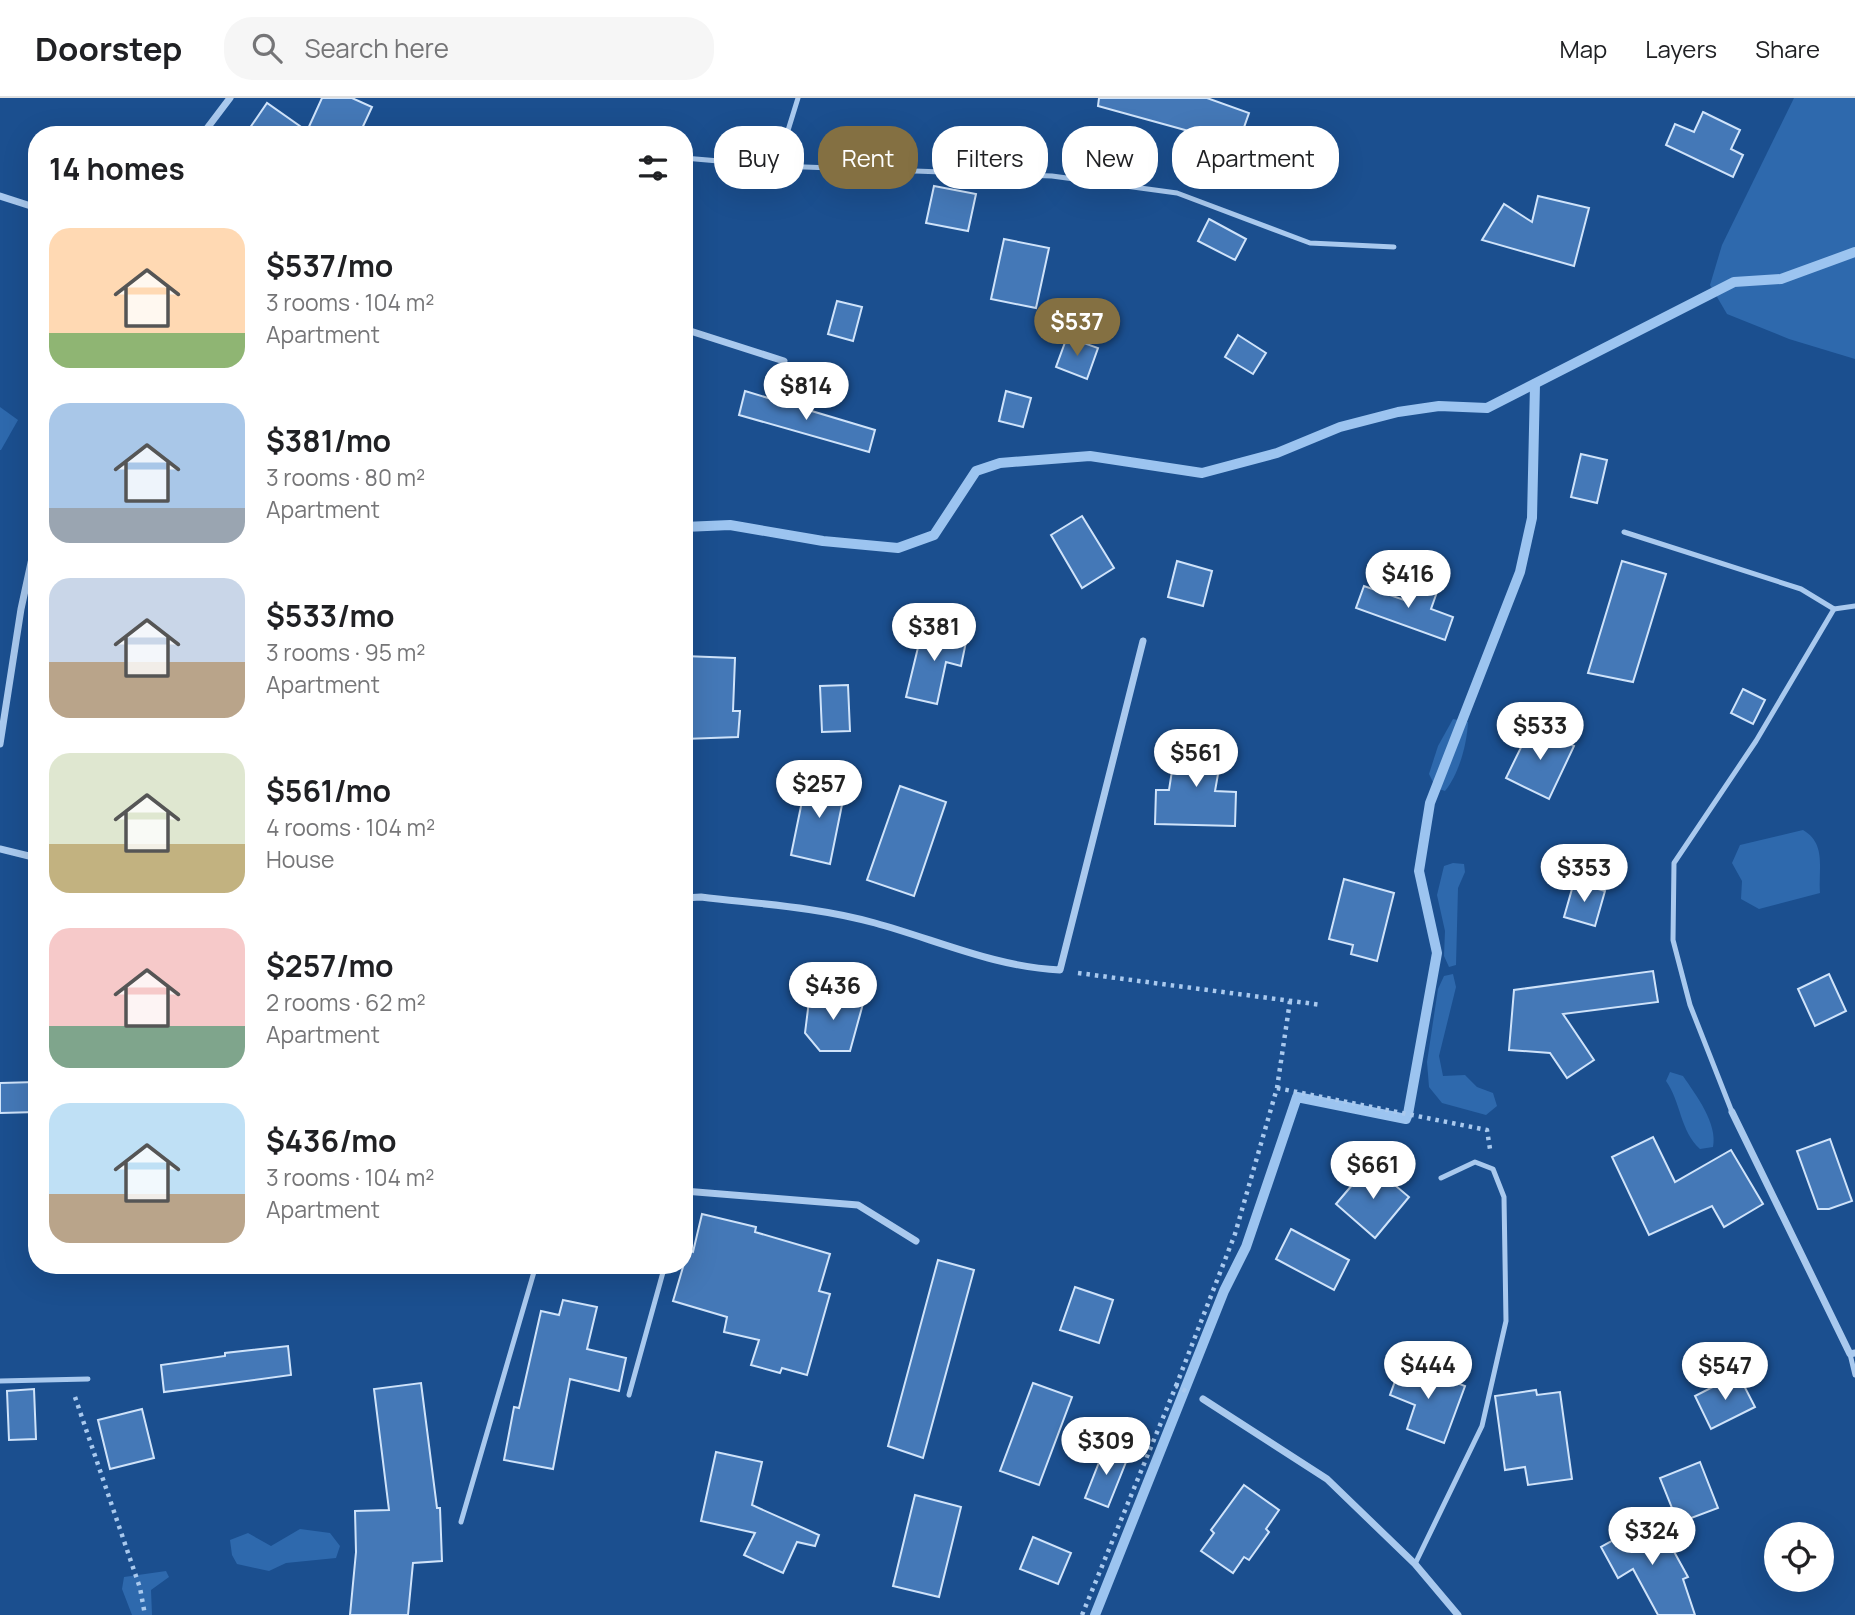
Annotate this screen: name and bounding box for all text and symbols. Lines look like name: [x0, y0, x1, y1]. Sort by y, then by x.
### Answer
search box: [224, 17, 714, 80]
text: Doorstep: [35, 26, 182, 71]
icon: search: [248, 29, 286, 67]
text: Search here: [304, 30, 449, 66]
text: Map: [1560, 32, 1607, 65]
text: Layers: [1645, 32, 1717, 65]
text: Share: [1755, 32, 1820, 65]
chip: Buy: [714, 126, 804, 189]
chip: Rent: [818, 126, 918, 189]
chip: Filters: [932, 126, 1048, 189]
chip: New: [1062, 126, 1158, 189]
chip: Apartment: [1172, 126, 1339, 189]
text: 14 homes: [49, 148, 185, 189]
icon: filters: [634, 149, 672, 187]
text: $537/mo: [266, 245, 393, 286]
icon: home: [105, 256, 189, 340]
text: 3 rooms · 104 m²: [266, 286, 434, 318]
pin: $537: [1036, 299, 1118, 358]
text: $537: [1050, 305, 1104, 337]
text: Apartment: [266, 318, 380, 350]
pin: $814: [765, 362, 847, 422]
text: $814: [780, 369, 832, 401]
text: $381/mo: [266, 420, 391, 461]
icon: home: [105, 431, 189, 515]
text: 3 rooms · 80 m²: [266, 461, 425, 493]
text: Apartment: [266, 493, 380, 525]
pin: $416: [1367, 550, 1449, 610]
text: $416: [1382, 557, 1434, 589]
text: $533/mo: [266, 595, 395, 636]
pin: $381: [893, 603, 975, 663]
icon: home: [105, 606, 189, 690]
text: $381: [908, 610, 960, 642]
text: 3 rooms · 95 m²: [266, 636, 425, 668]
text: Apartment: [266, 668, 380, 700]
pin: $533: [1499, 702, 1581, 762]
text: $533: [1513, 709, 1567, 741]
pin: $561: [1155, 730, 1237, 789]
text: $561: [1170, 736, 1222, 768]
pin: $257: [778, 760, 860, 820]
text: $257: [792, 767, 846, 799]
text: $561/mo: [266, 770, 391, 811]
icon: home: [105, 781, 189, 865]
text: 4 rooms · 104 m²: [266, 811, 435, 843]
text: House: [266, 843, 335, 875]
pin: $353: [1543, 844, 1625, 904]
text: $353: [1557, 851, 1611, 883]
text: $257/mo: [266, 945, 394, 986]
icon: home: [105, 956, 189, 1040]
pin: $436: [792, 962, 874, 1022]
text: $436: [805, 969, 861, 1001]
text: 2 rooms · 62 m²: [266, 986, 426, 1018]
text: Apartment: [266, 1018, 380, 1050]
text: $436/mo: [266, 1120, 397, 1161]
icon: home: [105, 1131, 189, 1215]
pin: $661: [1332, 1142, 1414, 1201]
text: $661: [1347, 1148, 1399, 1180]
text: 3 rooms · 104 m²: [266, 1161, 434, 1193]
text: Apartment: [266, 1193, 380, 1225]
pin: $444: [1387, 1342, 1469, 1401]
pin: $547: [1684, 1342, 1766, 1402]
text: $444: [1400, 1348, 1456, 1380]
text: $547: [1698, 1349, 1752, 1381]
pin: $309: [1065, 1418, 1147, 1477]
text: $309: [1077, 1424, 1135, 1456]
pin: $324: [1611, 1508, 1693, 1567]
text: $324: [1624, 1514, 1680, 1546]
map controls: [1764, 1522, 1834, 1592]
button: locate: [1764, 1522, 1834, 1592]

